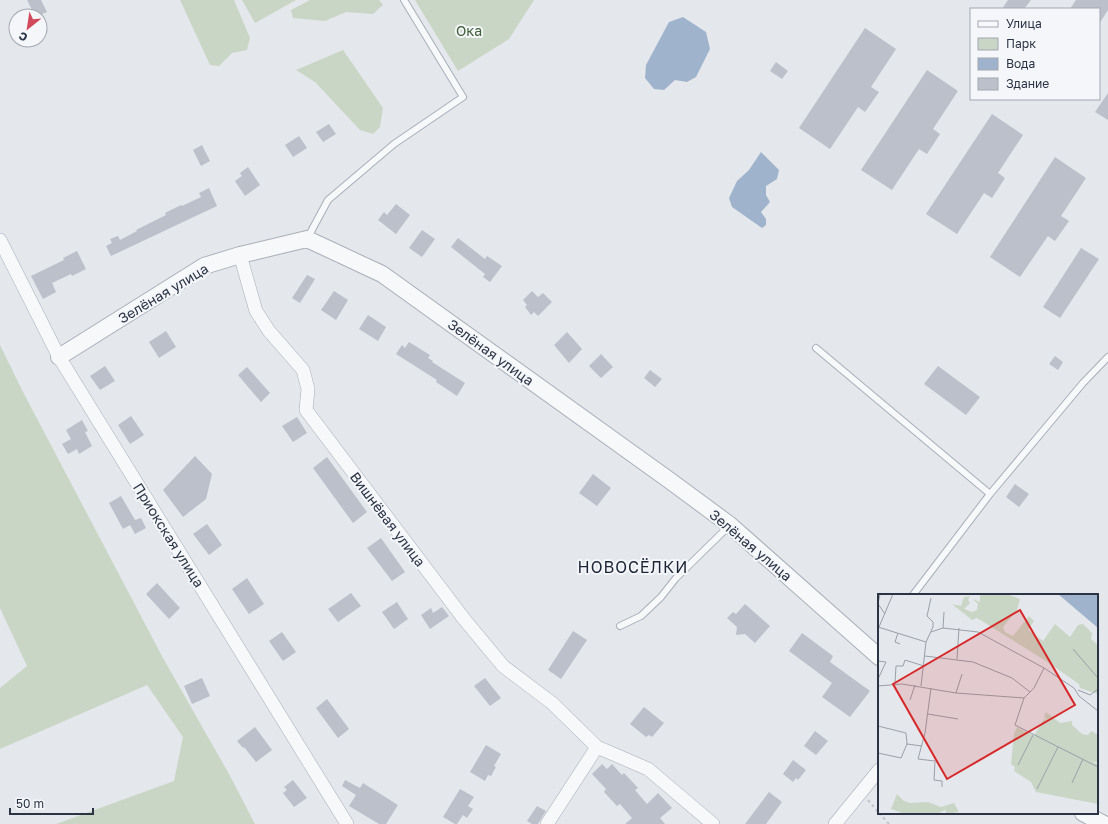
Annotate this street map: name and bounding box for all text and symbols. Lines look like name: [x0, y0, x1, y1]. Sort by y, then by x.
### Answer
north arrow: [8, 8, 48, 48]
legend: [970, 8, 1100, 100]
text: Улица: [1006, 16, 1042, 31]
park label: Ока: [456, 22, 482, 39]
text: С: [16, 29, 29, 45]
text: Парк: [1006, 36, 1036, 51]
text: Вода: [1006, 56, 1035, 71]
text: Здание: [1006, 76, 1049, 91]
street label: Зелёная улица: [115, 259, 211, 327]
street label: Зелёная улица: [445, 315, 537, 389]
street label: Вишнёвая улица: [347, 468, 429, 570]
street label: Приокская улица: [130, 480, 208, 590]
street label: Зелёная улица: [706, 506, 796, 584]
district label: НОВОСЁЛКИ: [578, 557, 688, 577]
inset map: [878, 594, 1098, 814]
scale bar: [10, 790, 93, 816]
text: 50 m: [16, 796, 44, 811]

